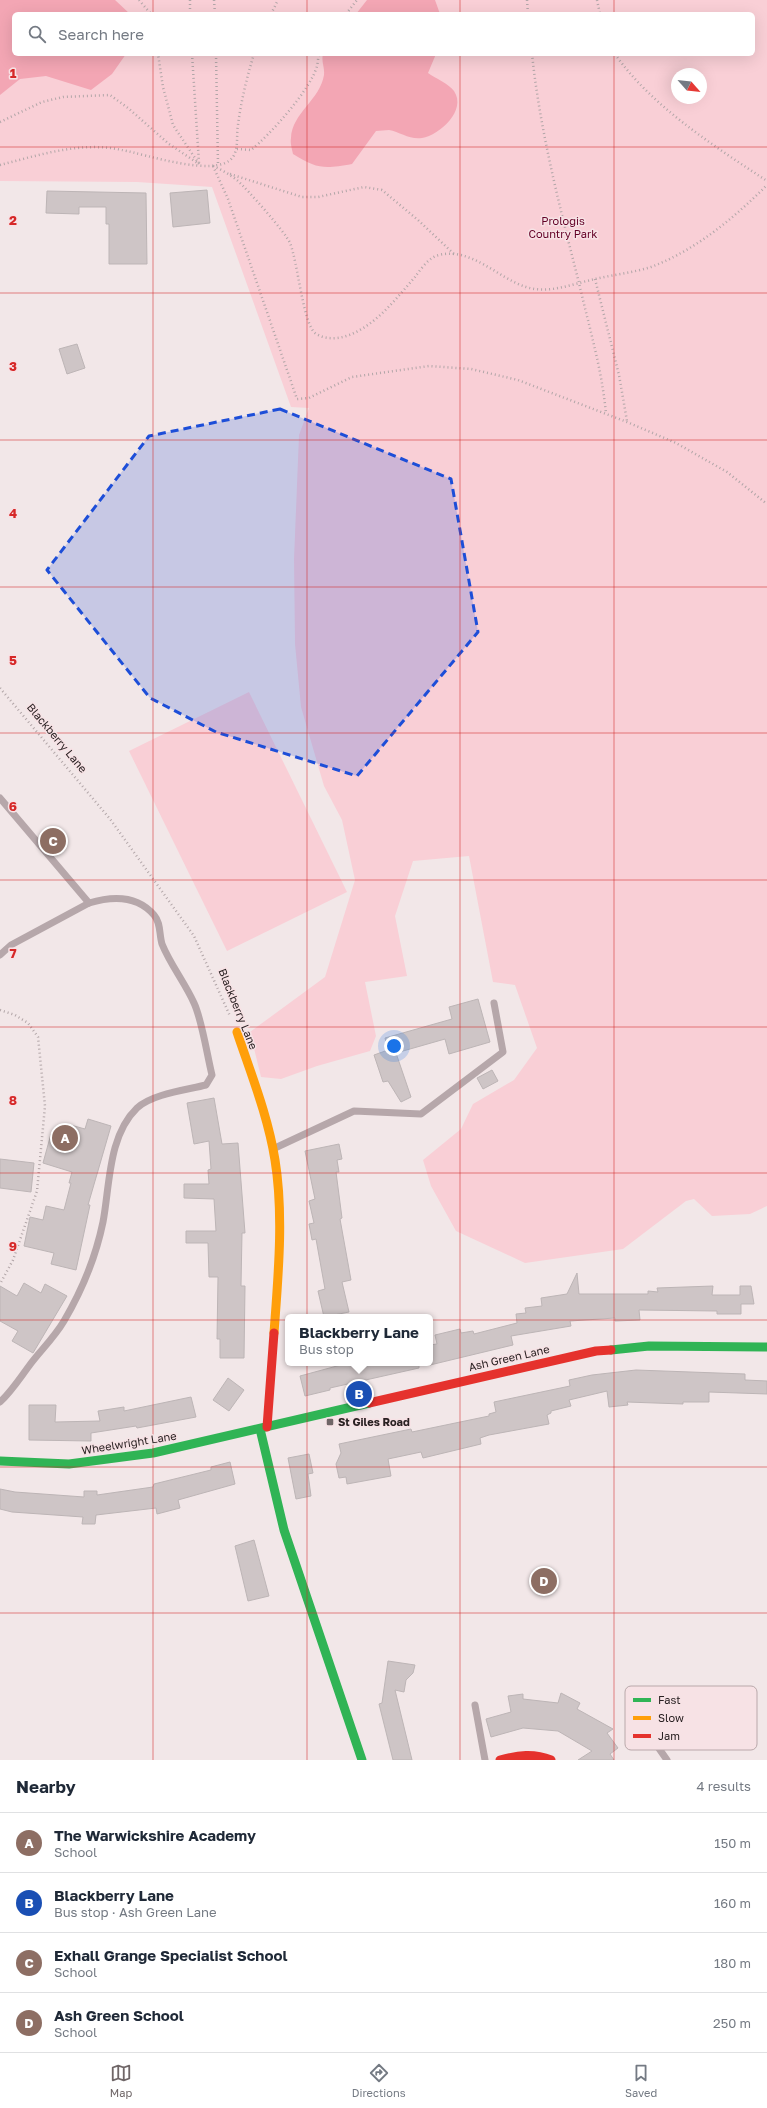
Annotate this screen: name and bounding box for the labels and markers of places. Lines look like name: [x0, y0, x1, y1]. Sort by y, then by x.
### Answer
pin: C: [40, 826, 66, 856]
pin: A: [52, 1123, 78, 1153]
pin: B: [346, 1379, 372, 1409]
place label: St Giles Road: [338, 1415, 410, 1428]
marker: St Giles Road: [325, 1417, 335, 1427]
pin: D: [531, 1566, 557, 1596]

